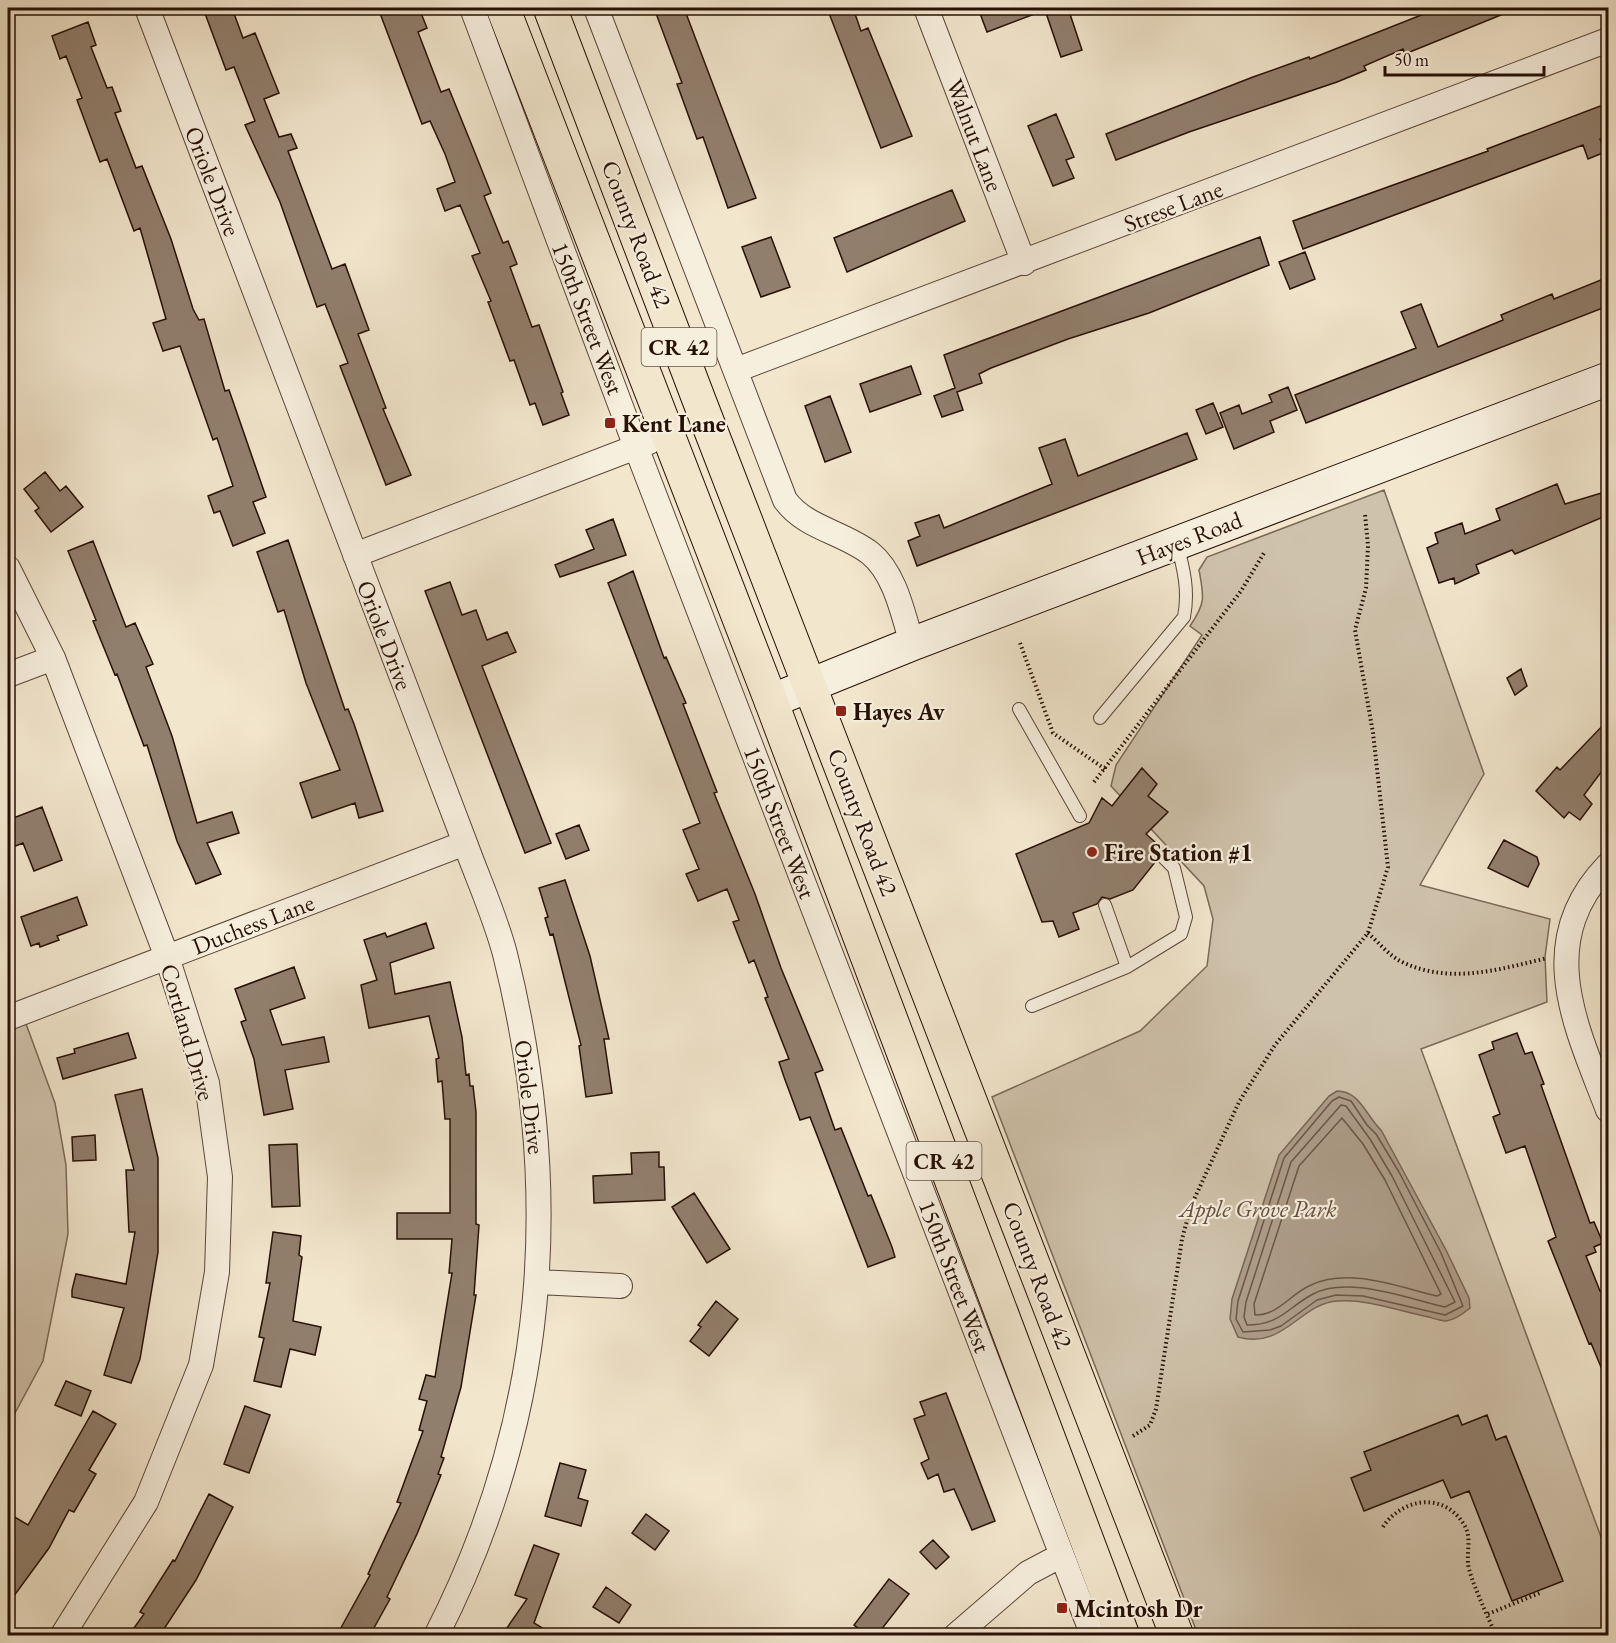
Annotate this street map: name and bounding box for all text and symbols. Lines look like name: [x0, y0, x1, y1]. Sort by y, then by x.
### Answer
scale bar: [1385, 39, 1544, 77]
text: 50 m: [1394, 48, 1429, 71]
street label: Walnut Lane: [939, 74, 1011, 196]
street label: Oriole Drive: [178, 122, 248, 240]
street label: County Road 42: [595, 156, 679, 312]
street label: Strese Lane: [1119, 173, 1227, 239]
street label: 150th Street West: [545, 237, 631, 399]
road number: CR 42: [642, 328, 716, 366]
place label: Kent Lane: [622, 408, 726, 439]
marker: Kent Lane: [603, 416, 617, 430]
street label: Hayes Road: [1132, 503, 1247, 572]
street label: Oriole Drive: [350, 576, 420, 694]
place label: Hayes Av: [853, 696, 945, 728]
marker: Hayes Av: [834, 704, 848, 718]
street label: 150th Street West: [737, 741, 823, 903]
street label: County Road 42: [821, 744, 905, 900]
place label: Fire Station #1: [1104, 837, 1253, 868]
marker: Fire Station #1: [1085, 845, 1099, 859]
street label: Duchess Lane: [188, 887, 318, 961]
street label: Cortland Drive: [154, 960, 222, 1104]
street label: Oriole Drive: [508, 1038, 552, 1156]
road number: CR 42: [906, 1142, 982, 1180]
park label: Apple Grove Park: [1177, 1193, 1337, 1224]
street label: 150th Street West: [912, 1195, 998, 1357]
street label: County Road 42: [996, 1197, 1080, 1353]
place label: Mcintosh Dr: [1074, 1593, 1203, 1624]
marker: Mcintosh Dr: [1055, 1601, 1069, 1615]

